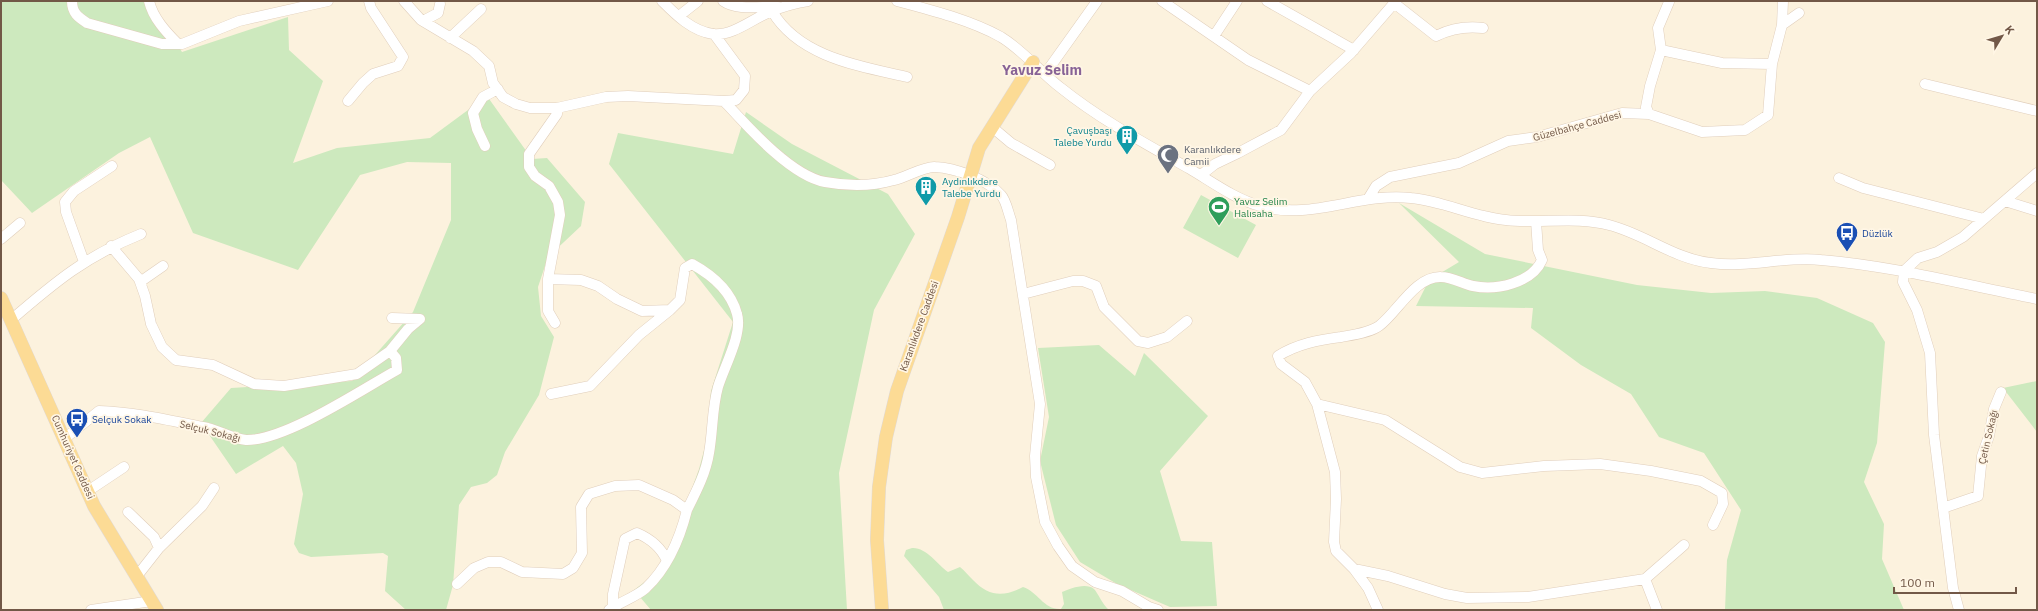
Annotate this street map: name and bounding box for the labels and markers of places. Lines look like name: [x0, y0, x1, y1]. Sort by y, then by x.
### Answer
building icon: Çavuşbaşı Talebe Yurdu: [1114, 123, 1140, 156]
place label: Çavuşbaşı Talebe Yurdu: [1053, 124, 1112, 149]
mosque icon: Karanlıkdere Camii: [1155, 142, 1181, 175]
place label: Karanlıkdere Camii: [1184, 143, 1241, 168]
building icon: Aydınlıkdere Talebe Yurdu: [913, 174, 939, 207]
place label: Aydınlıkdere Talebe Yurdu: [942, 175, 1001, 200]
sports icon: Yavuz Selim Halısaha: [1206, 194, 1232, 227]
place label: Yavuz Selim Halısaha: [1234, 195, 1288, 220]
bus stop icon: Düzlük: [1834, 220, 1860, 253]
place label: Düzlük: [1862, 227, 1893, 240]
bus stop icon: Selçuk Sokak: [64, 406, 90, 439]
place label: Selçuk Sokak: [92, 413, 152, 426]

